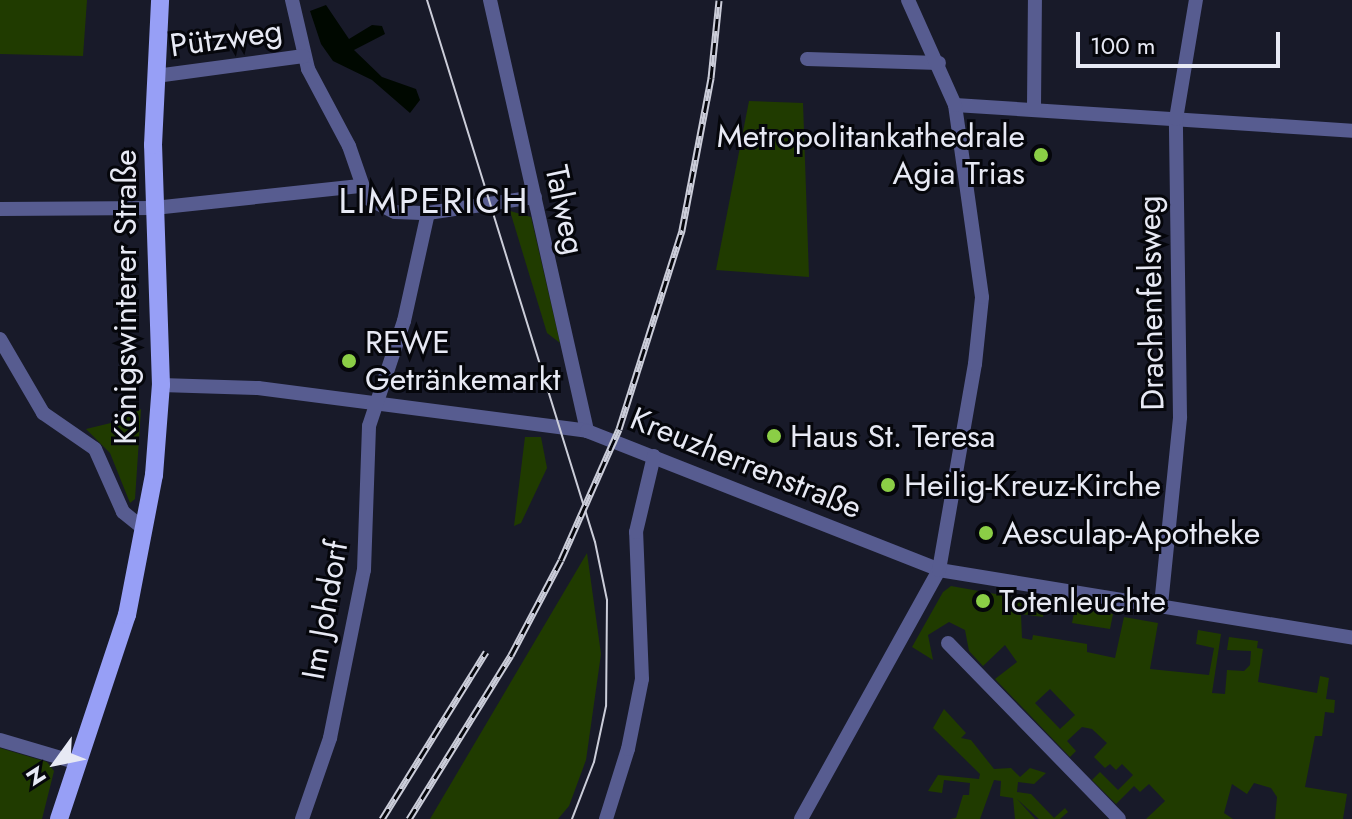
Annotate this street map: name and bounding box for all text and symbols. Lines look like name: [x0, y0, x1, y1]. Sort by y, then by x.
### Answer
street label: Pützweg: [167, 11, 285, 65]
scale bar: [1080, 16, 1284, 66]
text: 100 m: [1090, 28, 1156, 63]
place label: Metropolitankathedrale Agia Trias: [717, 118, 1025, 193]
marker: Metropolitankathedrale Agia Trias: [1032, 146, 1050, 164]
street label: Königswinterer Straße: [106, 149, 144, 445]
street label: Talweg: [537, 162, 593, 258]
district label: LIMPERICH: [338, 179, 530, 223]
street label: Drachenfelsweg: [1130, 195, 1172, 411]
place label: REWE Getränkemarkt: [365, 324, 560, 399]
marker: REWE Getränkemarkt: [340, 352, 358, 370]
street label: Kreuzherrenstraße: [625, 399, 867, 527]
place label: Haus St. Teresa: [790, 417, 995, 455]
marker: Haus St. Teresa: [765, 427, 783, 445]
place label: Heilig-Kreuz-Kirche: [904, 466, 1161, 504]
marker: Heilig-Kreuz-Kirche: [879, 476, 897, 494]
place label: Aesculap-Apotheke: [1002, 514, 1260, 552]
marker: Aesculap-Apotheke: [977, 524, 995, 542]
street label: Im Johdorf: [294, 538, 356, 682]
place label: Totenleuchte: [999, 582, 1166, 620]
marker: Totenleuchte: [974, 592, 992, 610]
north arrow: [16, 723, 96, 803]
text: N: [18, 760, 54, 792]

